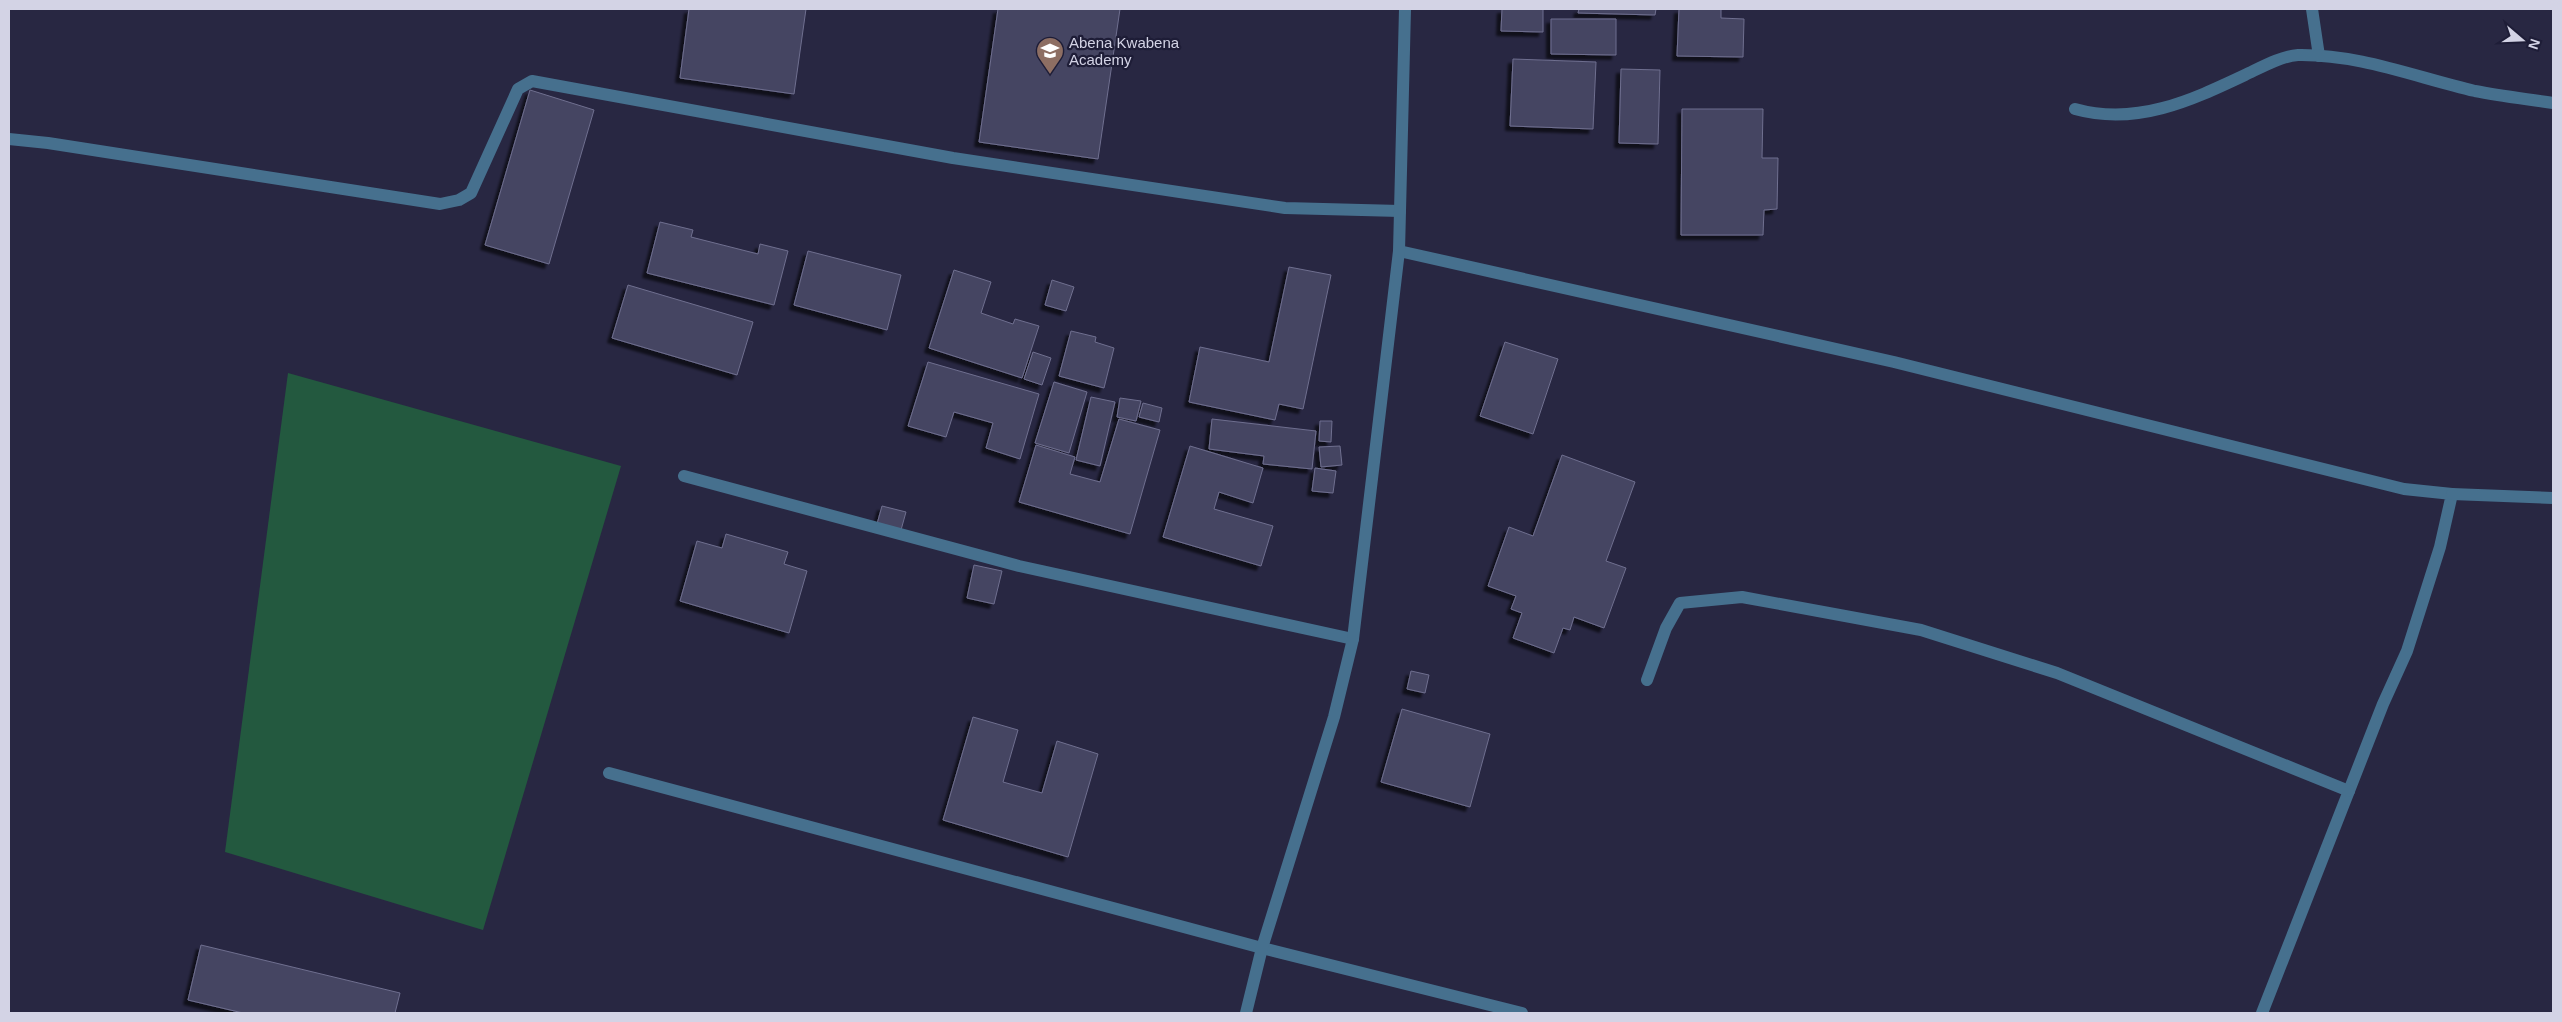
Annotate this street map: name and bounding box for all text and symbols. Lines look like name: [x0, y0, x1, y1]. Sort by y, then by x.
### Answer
north arrow: [2497, 15, 2547, 65]
place label: Abena Kwabena Academy: [1069, 34, 1180, 68]
school or university icon: Abena Kwabena Academy: [1035, 36, 1065, 75]
text: N: [2525, 37, 2544, 52]

